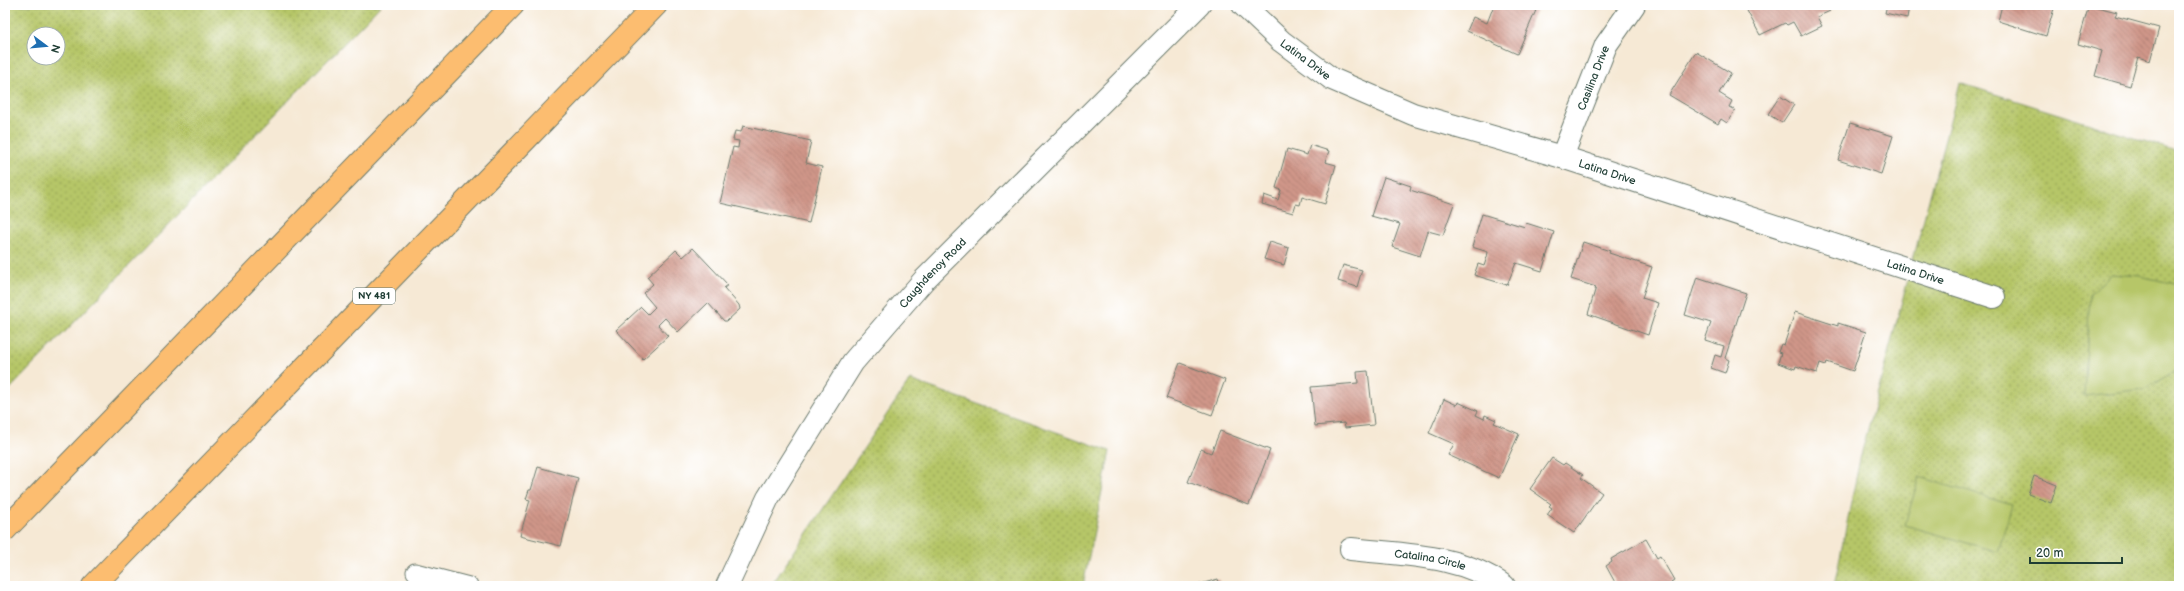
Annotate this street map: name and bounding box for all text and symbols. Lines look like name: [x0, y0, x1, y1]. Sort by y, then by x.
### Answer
north arrow: [26, 26, 66, 66]
street label: Latina Drive: [1278, 36, 1334, 83]
text: N: [48, 43, 63, 54]
street label: Casilina Drive: [1575, 43, 1612, 112]
street label: Latina Drive: [1577, 156, 1638, 187]
street label: Caughdenoy Road: [896, 235, 969, 311]
street label: Latina Drive: [1885, 256, 1946, 287]
road number: NY 481: [353, 288, 395, 304]
scale bar: [2030, 539, 2122, 565]
text: 20 m: [2036, 546, 2063, 561]
street label: Catalina Circle: [1394, 547, 1468, 573]

